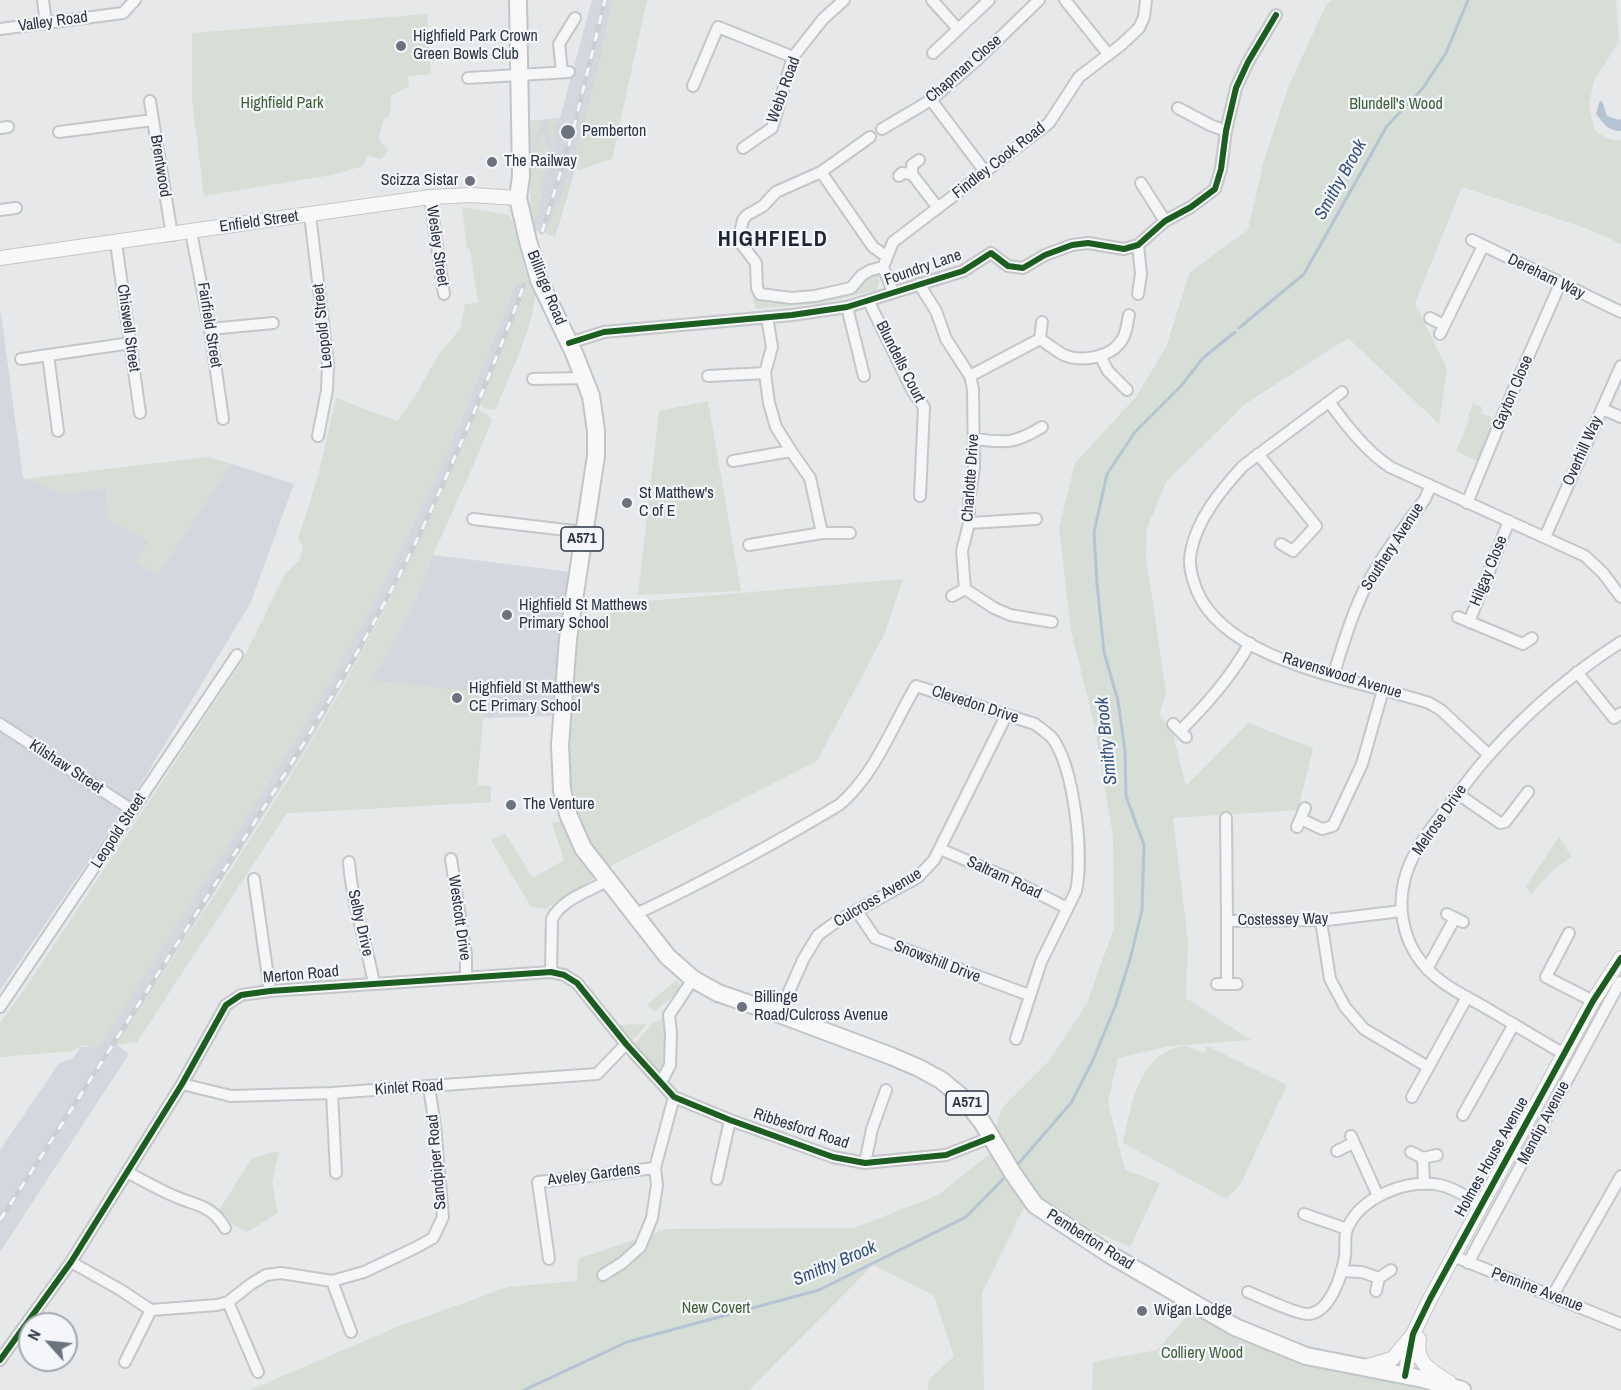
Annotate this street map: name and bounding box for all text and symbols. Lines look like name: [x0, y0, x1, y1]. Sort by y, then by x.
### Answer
street label: Valley Road: [17, 8, 89, 36]
place label: Highfield Park Crown Green Bowls Club: [413, 27, 538, 65]
street label: Chapman Close: [922, 31, 1006, 107]
marker: Highfield Park Crown Green Bowls Club: [394, 39, 408, 53]
street label: Webb Road: [763, 54, 805, 126]
park label: Highfield Park: [240, 94, 324, 114]
park label: Blundell's Wood: [1349, 95, 1443, 115]
street label: Findley Cook Road: [949, 119, 1049, 203]
place label: Pemberton: [582, 122, 646, 142]
marker: Pemberton: [559, 123, 577, 141]
street label: Brentwood: [146, 134, 174, 198]
water label: Smithy Brook: [1310, 136, 1372, 224]
place label: The Railway: [504, 152, 577, 172]
marker: The Railway: [485, 155, 499, 169]
place label: Scizza Sistar: [381, 171, 458, 191]
marker: Scizza Sistar: [463, 174, 477, 188]
street label: Wesley Street: [422, 204, 452, 288]
street label: Enfield Street: [218, 207, 300, 237]
district label: HIGHFIELD: [718, 227, 828, 253]
street label: Foundry Lane: [882, 246, 964, 290]
street label: Billinge Road: [522, 248, 570, 328]
street label: Dereham Way: [1504, 250, 1588, 304]
street label: Fairfield Street: [193, 281, 225, 369]
street label: Chiswell Street: [112, 283, 144, 373]
street label: Leopold Street: [309, 283, 337, 369]
street label: Blundells Court: [871, 318, 929, 406]
street label: Gayton Close: [1489, 353, 1537, 433]
street label: Overhill Way: [1559, 413, 1607, 489]
street label: Charlotte Drive: [958, 433, 984, 523]
place label: St Matthew's C of E: [639, 484, 714, 522]
marker: St Matthew's C of E: [620, 496, 634, 510]
street label: Southery Avenue: [1358, 500, 1428, 594]
road number: A571: [561, 527, 603, 551]
street label: Hilgay Close: [1466, 533, 1512, 609]
place label: Highfield St Matthews Primary School: [519, 596, 647, 634]
marker: Highfield St Matthews Primary School: [500, 608, 514, 622]
street label: Ravenswood Avenue: [1280, 649, 1404, 703]
place label: Highfield St Matthew's CE Primary School: [469, 679, 600, 717]
street label: Clevedon Drive: [929, 682, 1021, 728]
marker: Highfield St Matthew's CE Primary School: [450, 691, 464, 705]
water label: Smithy Brook: [1092, 696, 1122, 786]
street label: Kilshaw Street: [25, 736, 107, 798]
street label: Melrose Drive: [1409, 781, 1471, 859]
street label: Leopold Street: [88, 790, 150, 872]
place label: The Venture: [523, 795, 594, 815]
marker: The Venture: [504, 798, 518, 812]
street label: Saltram Road: [964, 852, 1044, 904]
street label: Culcross Avenue: [831, 864, 925, 932]
street label: Westcott Drive: [444, 874, 474, 962]
street label: Selby Drive: [343, 888, 377, 958]
street label: Costessey Way: [1238, 910, 1328, 930]
street label: Snowshill Drive: [891, 937, 983, 987]
street label: Merton Road: [262, 962, 340, 988]
place label: Billinge Road/Culcross Avenue: [754, 988, 888, 1026]
marker: Billinge Road/Culcross Avenue: [735, 1000, 749, 1014]
street label: Kinlet Road: [374, 1076, 444, 1100]
street label: Mendip Avenue: [1514, 1078, 1574, 1168]
road number: A571: [946, 1091, 988, 1115]
street label: Holmes House Avenue: [1451, 1094, 1533, 1220]
street label: Ribbesford Road: [751, 1105, 851, 1153]
street label: Sandpiper Road: [423, 1114, 451, 1210]
street label: Aveley Gardens: [547, 1160, 641, 1190]
street label: Pemberton Road: [1043, 1206, 1137, 1274]
water label: Smithy Brook: [790, 1237, 880, 1291]
street label: Pennine Avenue: [1488, 1264, 1586, 1316]
park label: New Covert: [682, 1299, 750, 1319]
place label: Wigan Lodge: [1154, 1301, 1232, 1321]
marker: Wigan Lodge: [1135, 1304, 1149, 1318]
north arrow: [18, 1312, 78, 1372]
text: N: [22, 1326, 46, 1344]
park label: Colliery Wood: [1161, 1344, 1243, 1364]

